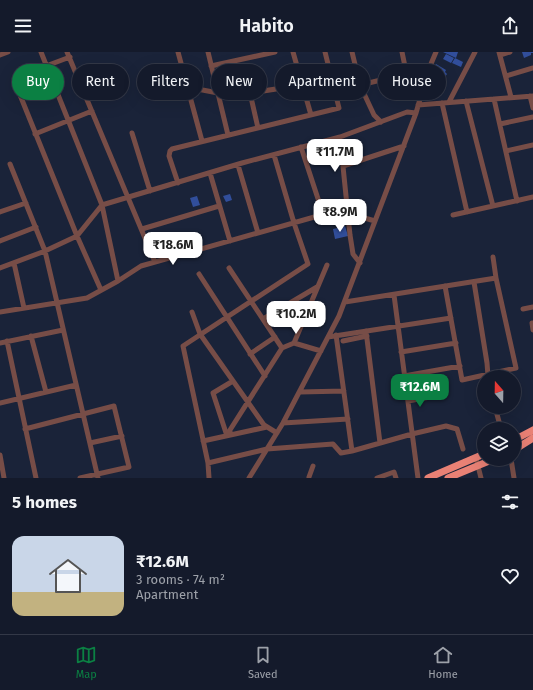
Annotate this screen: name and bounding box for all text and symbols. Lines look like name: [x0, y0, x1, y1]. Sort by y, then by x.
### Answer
icon: menu: [12, 15, 34, 37]
text: Habito: [239, 15, 294, 37]
icon: share: [499, 15, 521, 37]
chip: Buy: [12, 64, 64, 100]
chip: Rent: [72, 64, 129, 100]
chip: Filters: [137, 64, 203, 100]
chip: New: [211, 64, 267, 100]
chip: Apartment: [275, 64, 370, 100]
chip: House: [378, 64, 446, 100]
pin: ₹11.7M: [302, 139, 368, 173]
text: ₹11.7M: [316, 144, 354, 159]
pin: ₹8.9M: [312, 199, 368, 233]
text: ₹8.9M: [323, 204, 357, 219]
pin: ₹18.6M: [140, 232, 206, 266]
text: ₹18.6M: [152, 237, 194, 252]
pin: ₹10.2M: [263, 301, 329, 335]
text: ₹10.2M: [276, 306, 316, 321]
north arrow: [477, 370, 521, 414]
map controls: [477, 370, 521, 466]
pin: ₹12.6M: [387, 374, 453, 408]
text: ₹12.6M: [400, 379, 440, 394]
button: layers: [477, 422, 521, 466]
icon: filters: [499, 491, 521, 513]
text: 5 homes: [12, 492, 77, 513]
text: ₹12.6M: [136, 551, 189, 572]
icon: home: [44, 552, 92, 600]
icon: heart: [499, 565, 521, 587]
text: 3 rooms · 74 m²: [136, 572, 225, 587]
text: Apartment: [136, 587, 198, 602]
tab: Map: [75, 644, 97, 681]
tab: Saved: [248, 644, 278, 681]
tab: Home: [428, 644, 458, 681]

